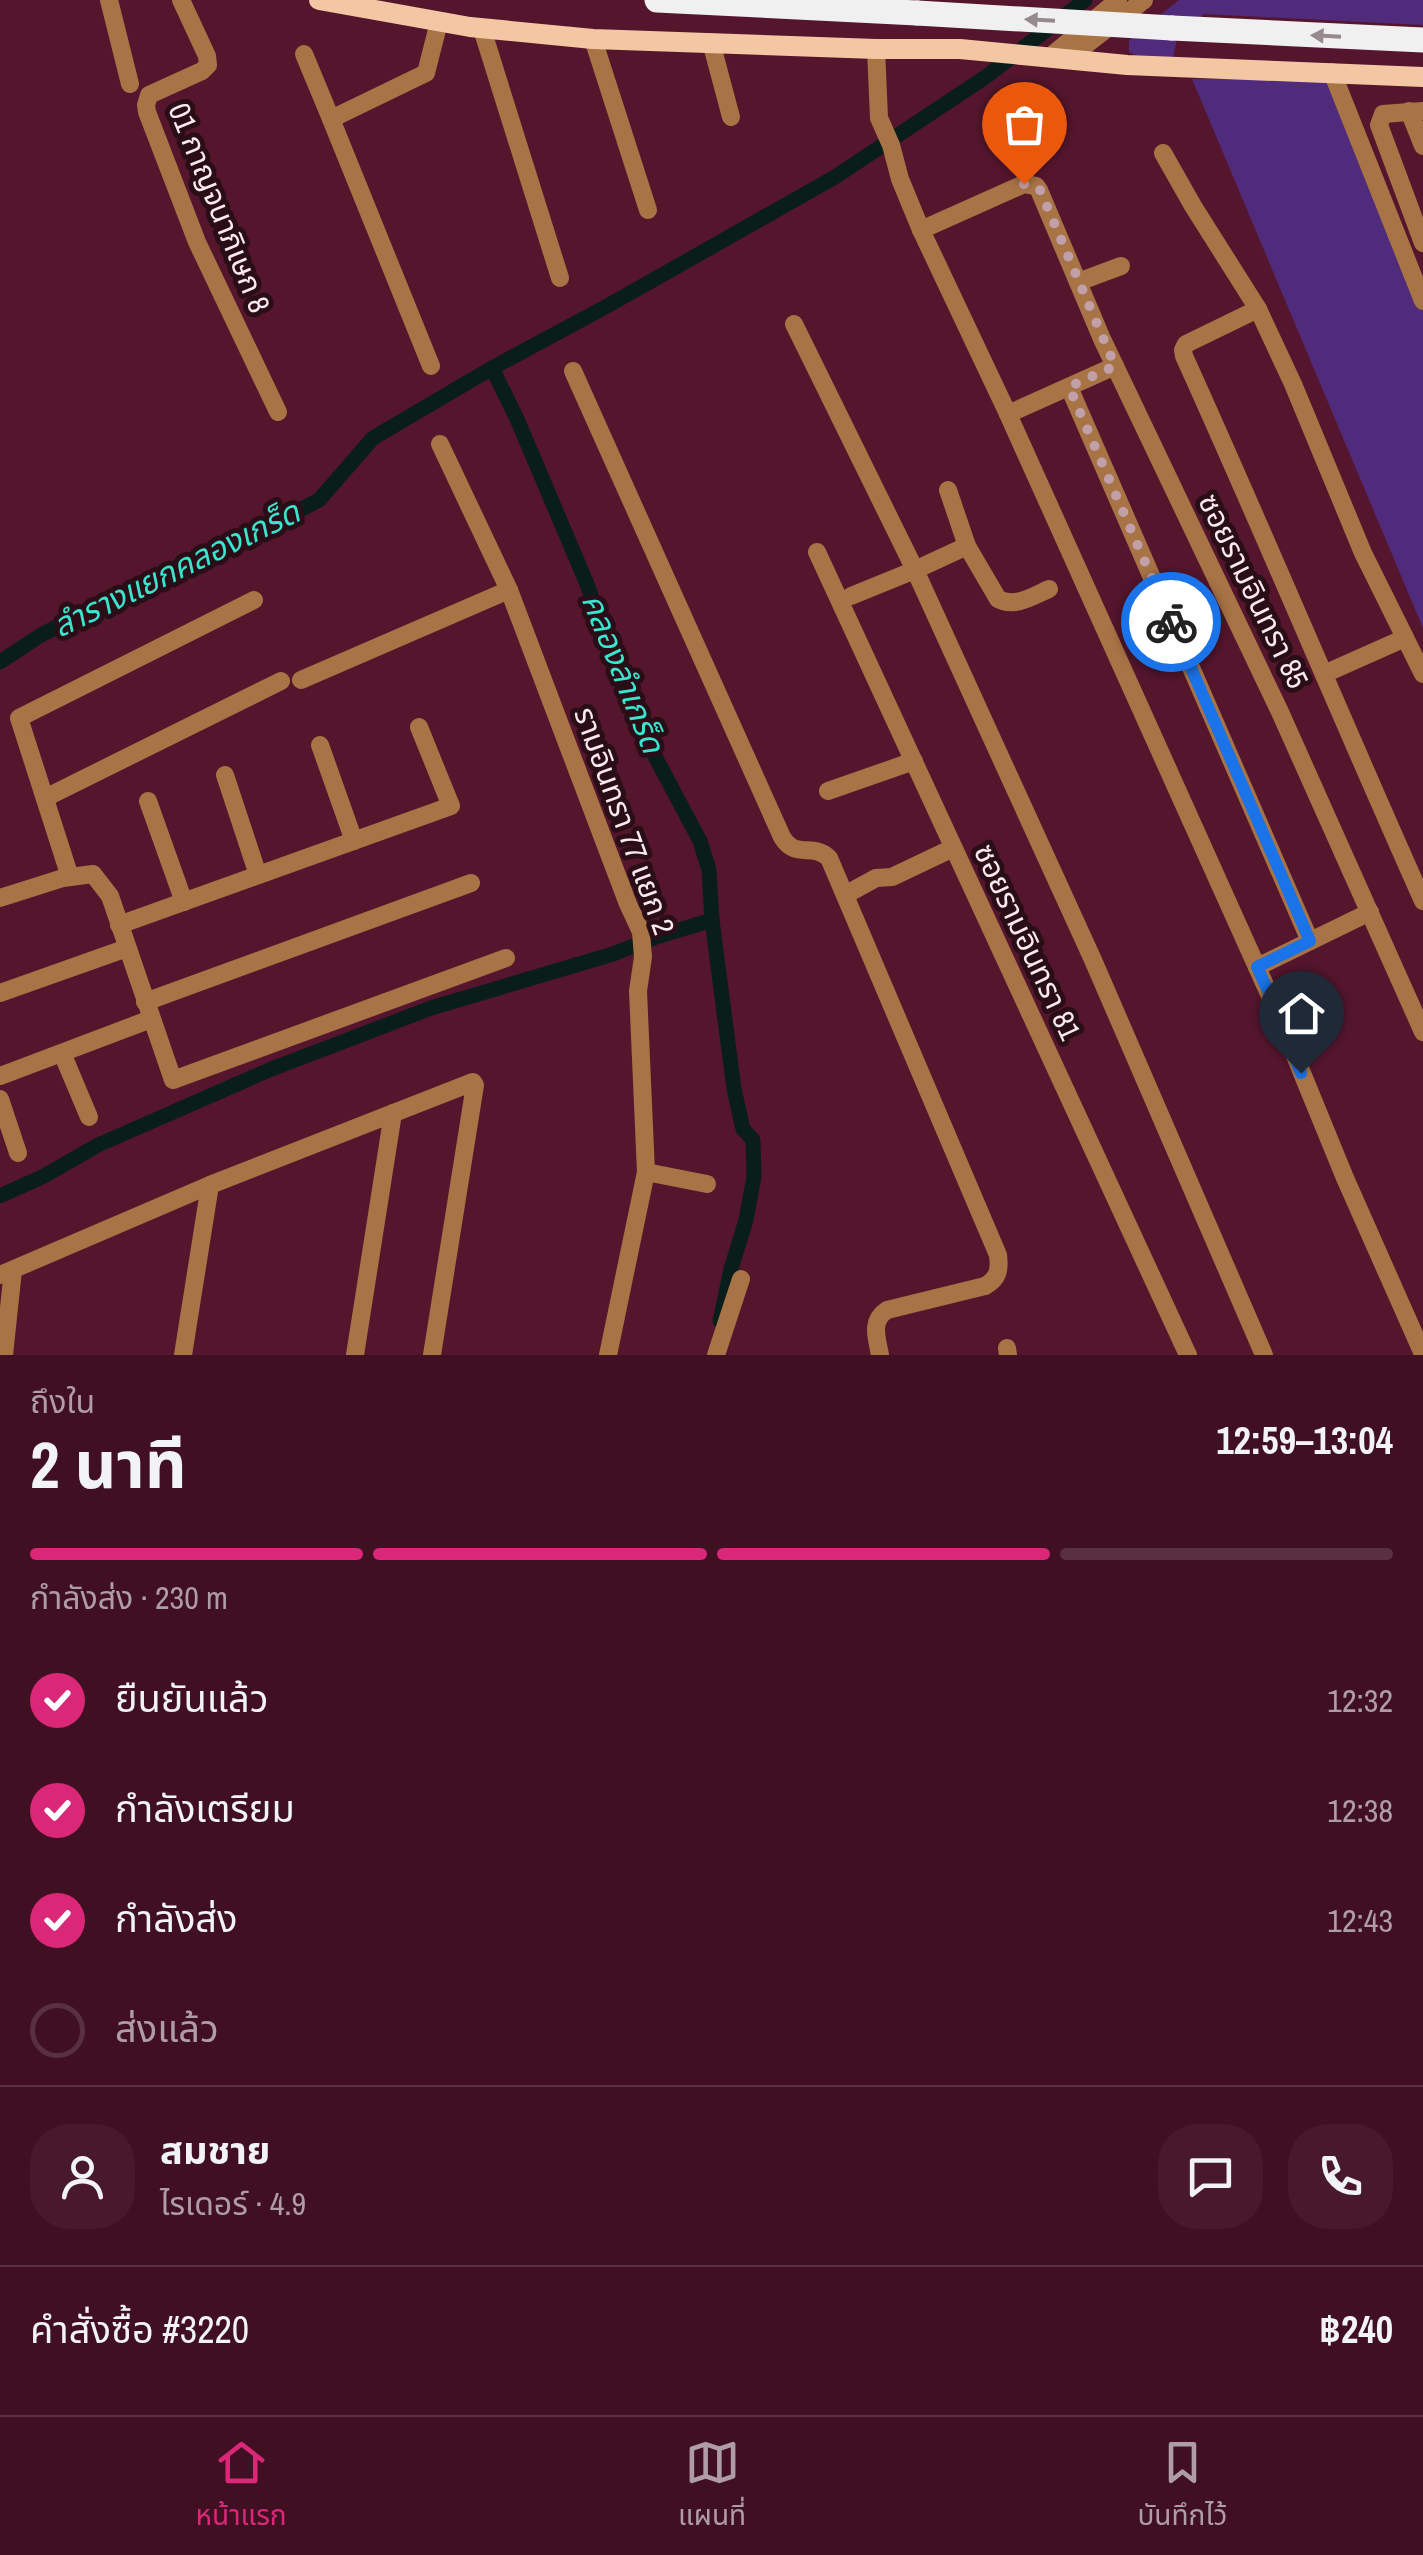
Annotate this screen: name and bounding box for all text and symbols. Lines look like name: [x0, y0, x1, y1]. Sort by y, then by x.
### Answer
one-way arrow: [1023, 12, 1055, 28]
one-way arrow: [1309, 27, 1341, 43]
pin: [982, 82, 1067, 185]
street label: 01 กาญจนาภิเษก 8: [160, 97, 280, 318]
icon: bag: [997, 97, 1052, 152]
street label: ซอยรามอินทรา 85: [1189, 487, 1318, 695]
water label: ลำรางแยกคลองเกร็ด: [45, 489, 308, 647]
courier: [1121, 572, 1221, 672]
water label: คลองลำเกร็ด: [572, 587, 675, 760]
icon: bike: [1144, 595, 1199, 650]
street label: รามอินทรา 77 แยก 2: [565, 701, 685, 940]
street label: ซอยรามอินทรา 81: [965, 837, 1091, 1046]
pin: [1259, 971, 1344, 1074]
icon: home: [1274, 986, 1329, 1041]
text: ถึงใน: [30, 1380, 95, 1423]
text: 12:59–13:04: [1216, 1415, 1393, 1466]
text: 2 นาที: [30, 1421, 187, 1508]
text: กำลังส่ง · 230 m: [30, 1576, 228, 1619]
icon: check: [30, 1673, 85, 1728]
text: ยืนยันแล้ว: [115, 1673, 268, 1724]
text: 12:32: [1327, 1679, 1393, 1722]
icon: check: [30, 1783, 85, 1838]
text: กำลังเตรียม: [115, 1783, 295, 1834]
text: 12:38: [1327, 1789, 1393, 1832]
icon: check: [30, 1893, 85, 1948]
text: กำลังส่ง: [115, 1893, 237, 1944]
text: 12:43: [1327, 1899, 1393, 1942]
text: ส่งแล้ว: [115, 2003, 219, 2054]
button: person: [30, 2124, 135, 2229]
button: chat: [1158, 2124, 1263, 2229]
button: phone: [1288, 2124, 1393, 2229]
text: สมชาย: [160, 2125, 270, 2176]
text: ไรเดอร์ · 4.9: [160, 2182, 306, 2225]
text: คำสั่งซื้อ #3220: [30, 2304, 249, 2355]
text: ฿240: [1319, 2304, 1393, 2355]
tab: หน้าแรก: [196, 2435, 287, 2538]
tab: แผนที่: [678, 2435, 746, 2538]
tab: บันทึกไว้: [1137, 2435, 1227, 2538]

